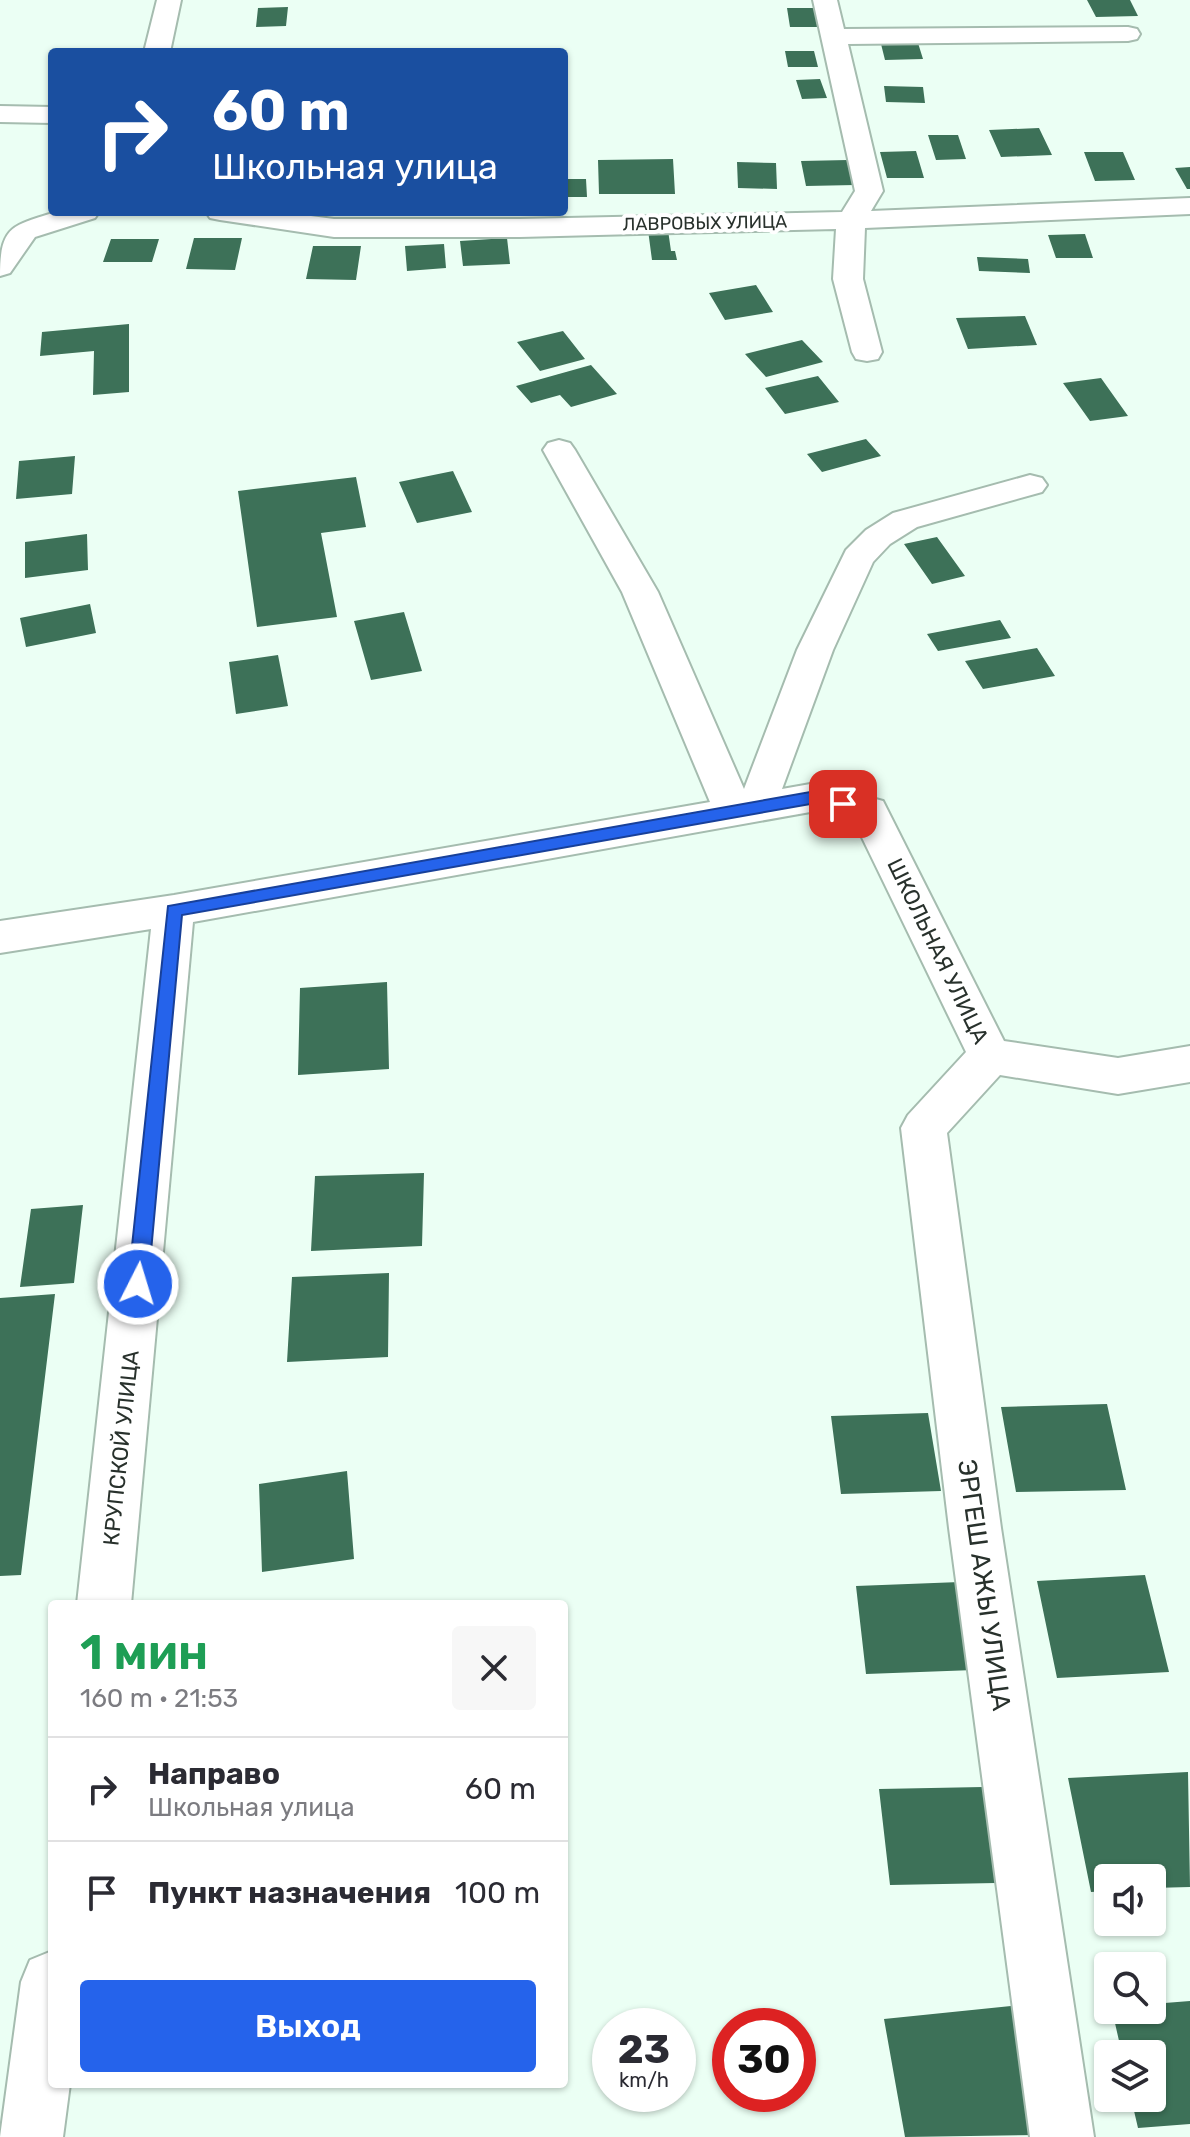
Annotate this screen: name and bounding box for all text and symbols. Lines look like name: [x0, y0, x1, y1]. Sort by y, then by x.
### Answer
text: 60 m: [212, 78, 350, 144]
icon: right: [80, 80, 184, 184]
text: Школьная улица: [212, 145, 498, 188]
street label: ЛАВРОВЫХ УЛИЦА: [623, 211, 787, 235]
pin: [809, 770, 877, 838]
icon: arrive: [821, 782, 865, 826]
street label: ШКОЛЬНАЯ УЛИЦА: [881, 854, 995, 1048]
position arrow: [96, 1242, 180, 1326]
street label: КРУПСКОЙ УЛИЦА: [97, 1349, 145, 1547]
street label: ЭРГЕШ АЖЫ УЛИЦА: [951, 1457, 1017, 1713]
text: 1 мин: [80, 1624, 208, 1681]
button: close: [452, 1626, 536, 1710]
text: 160 m · 21:53: [80, 1683, 238, 1714]
text: Направо: [148, 1756, 280, 1792]
icon: right: [80, 1767, 124, 1811]
text: 60 m: [465, 1771, 536, 1807]
text: Школьная улица: [148, 1792, 355, 1823]
map controls: [1094, 1864, 1166, 2112]
button: sound: [1094, 1864, 1166, 1936]
icon: arrive: [80, 1871, 124, 1915]
text: Пункт назначения: [148, 1875, 431, 1911]
text: 100 m: [455, 1875, 540, 1911]
button: search: [1094, 1952, 1166, 2024]
button: Выход: [80, 1980, 536, 2072]
speed limit sign: 30: [712, 2008, 816, 2112]
text: 23: [618, 2026, 670, 2073]
button: layers: [1094, 2040, 1166, 2112]
text: km/h: [619, 2068, 669, 2092]

